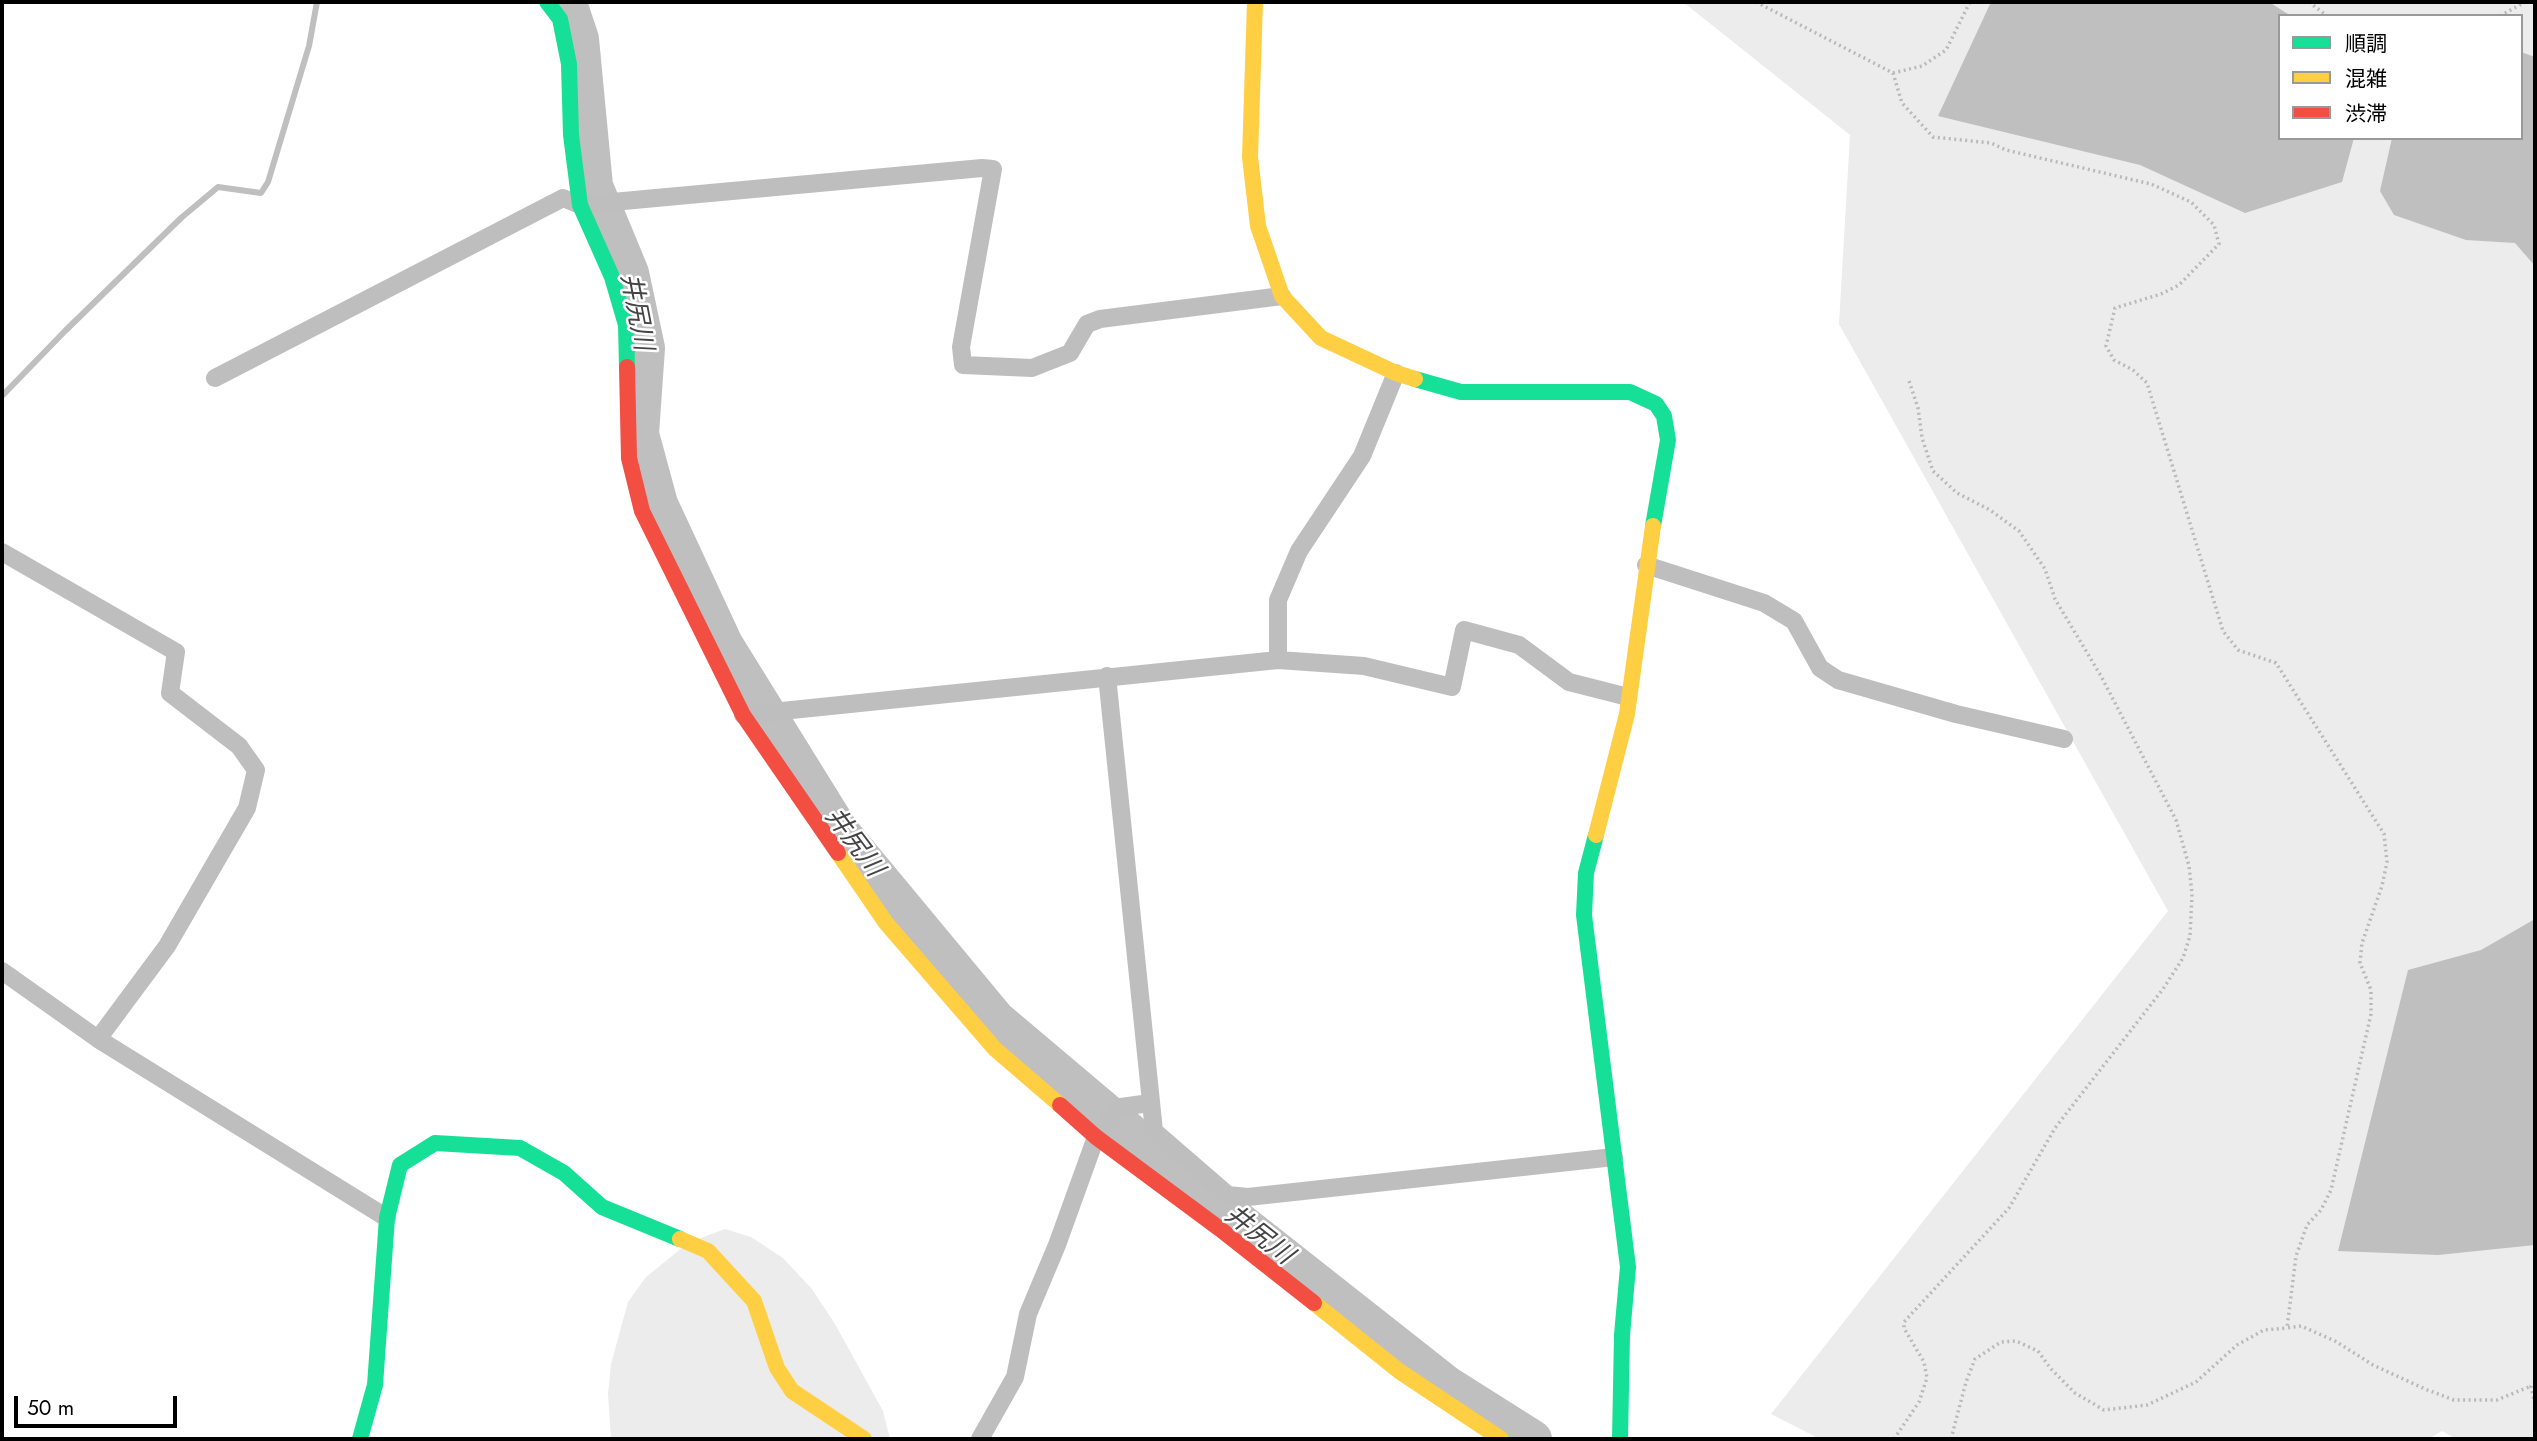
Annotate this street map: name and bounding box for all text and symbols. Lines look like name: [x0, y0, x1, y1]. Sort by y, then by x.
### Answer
legend: [2278, 14, 2523, 140]
text: 順調: [2345, 29, 2387, 59]
text: 混雑: [2345, 64, 2387, 94]
text: 渋滞: [2345, 99, 2387, 129]
water label: 井尻川: [612, 271, 658, 353]
water label: 井尻川: [817, 802, 889, 884]
water label: 井尻川: [1218, 1200, 1298, 1272]
scale bar: [18, 1382, 180, 1426]
text: 50 m: [27, 1393, 74, 1423]

